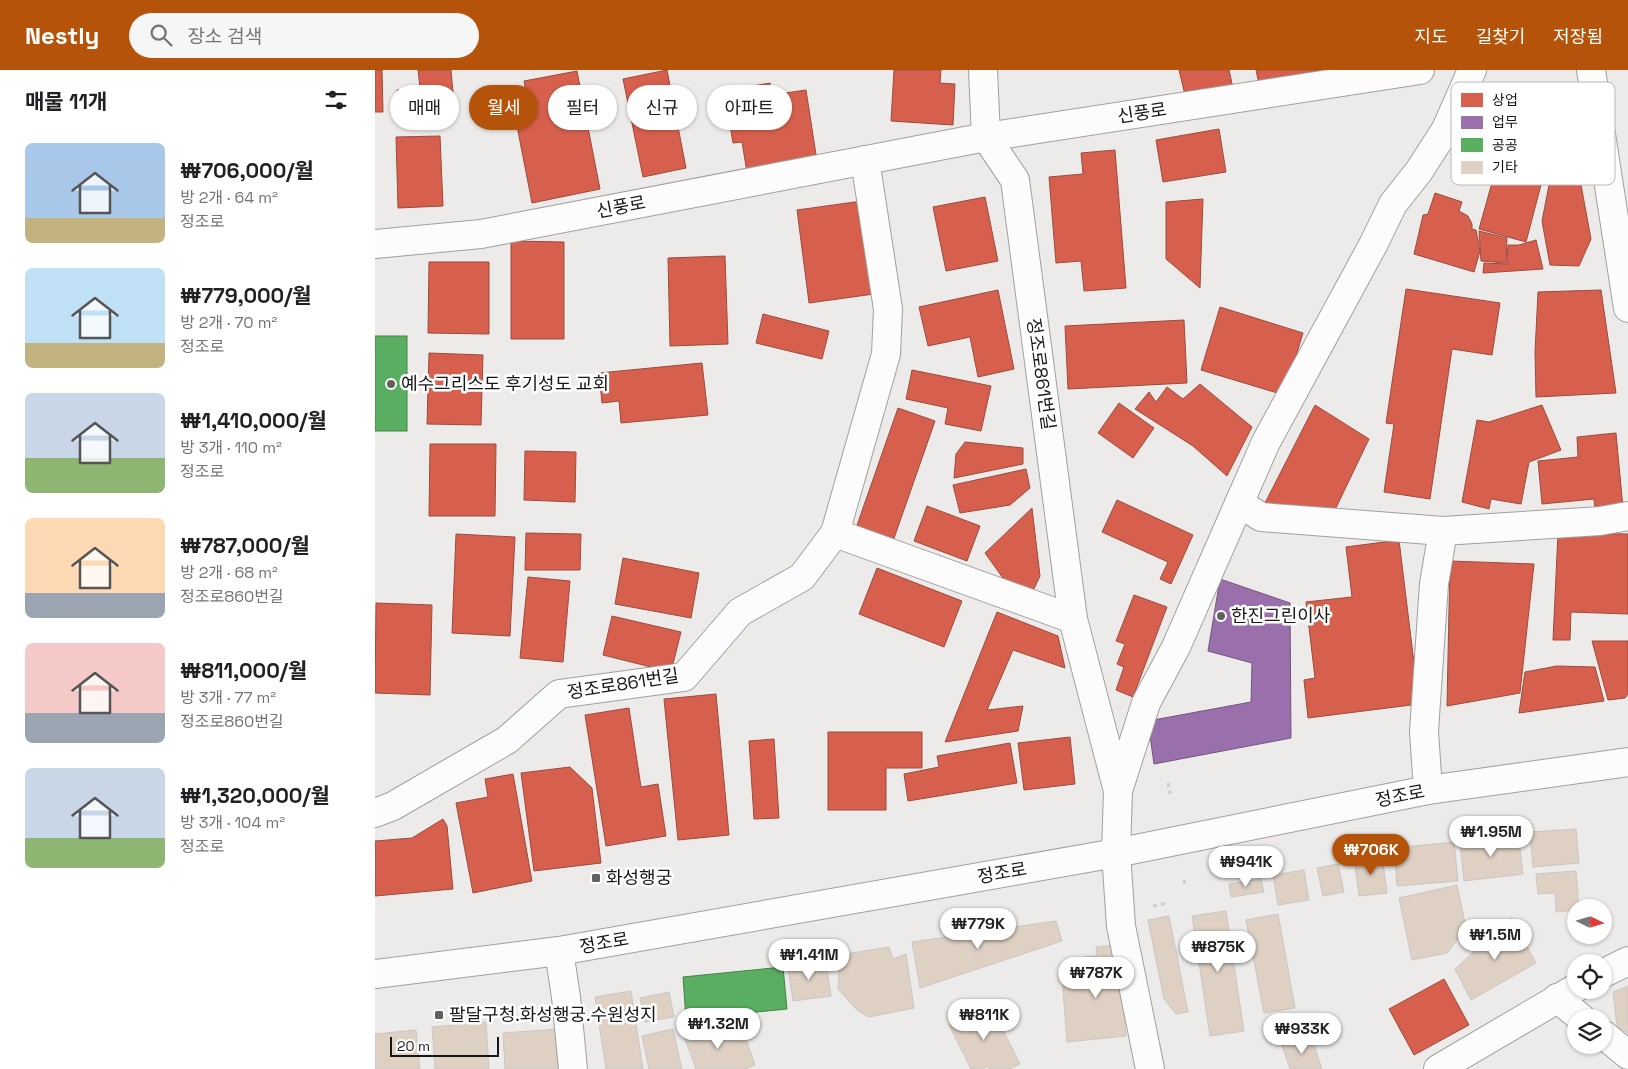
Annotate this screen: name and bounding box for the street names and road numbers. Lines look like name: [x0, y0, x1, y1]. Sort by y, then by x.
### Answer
street label: 신풍로: [1116, 97, 1168, 128]
street label: 신풍로: [594, 190, 647, 223]
street label: 정조로861번길: [1022, 317, 1061, 431]
street label: 정조로861번길: [566, 663, 680, 704]
street label: 정조로: [1373, 779, 1426, 812]
street label: 정조로: [975, 857, 1028, 888]
street label: 정조로: [577, 927, 630, 958]

